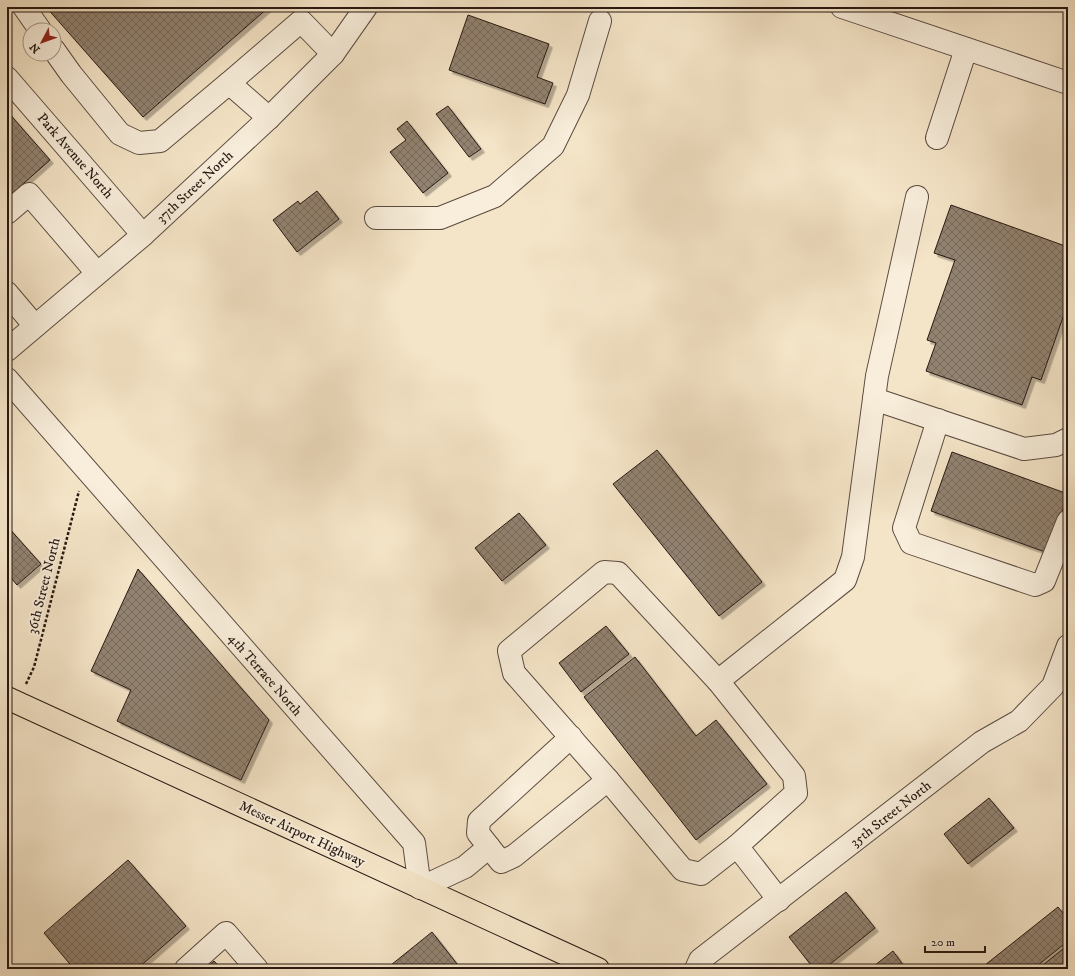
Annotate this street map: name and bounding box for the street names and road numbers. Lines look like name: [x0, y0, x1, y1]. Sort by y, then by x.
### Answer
street label: Park Avenue North: [33, 110, 117, 203]
street label: 37th Street North: [153, 146, 238, 227]
street label: 36th Street North: [23, 535, 65, 636]
street label: 4th Terrace North: [224, 630, 306, 721]
street label: 35th Street North: [847, 776, 936, 851]
street label: Messer Airport Highway: [236, 797, 368, 871]

